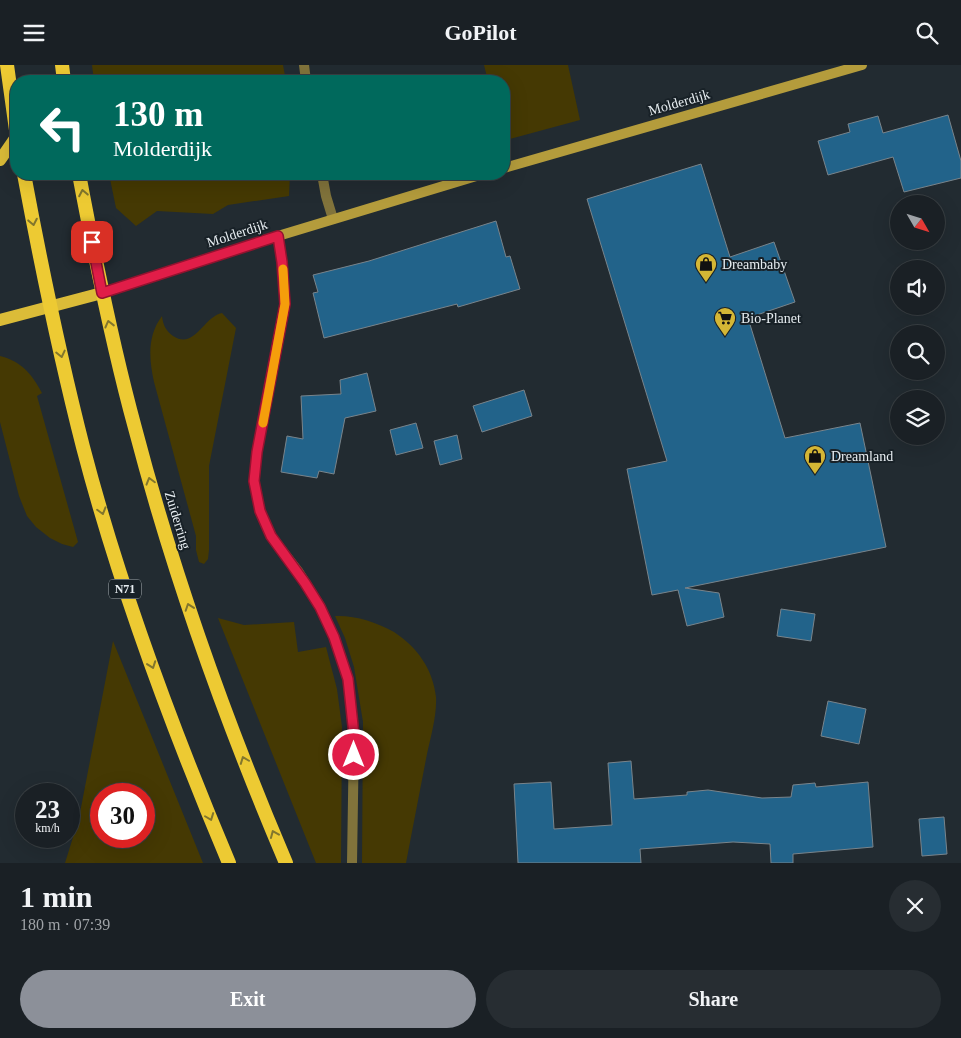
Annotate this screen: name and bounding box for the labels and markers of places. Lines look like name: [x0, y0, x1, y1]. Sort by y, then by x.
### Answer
pin: [71, 221, 113, 263]
shop icon: Dreambaby: [694, 252, 718, 283]
place label: Dreambaby: [722, 257, 787, 272]
supermarket icon: Bio-Planet: [713, 306, 737, 337]
place label: Bio-Planet: [741, 311, 801, 326]
shop icon: Dreamland: [803, 444, 827, 475]
place label: Dreamland: [831, 449, 893, 464]

